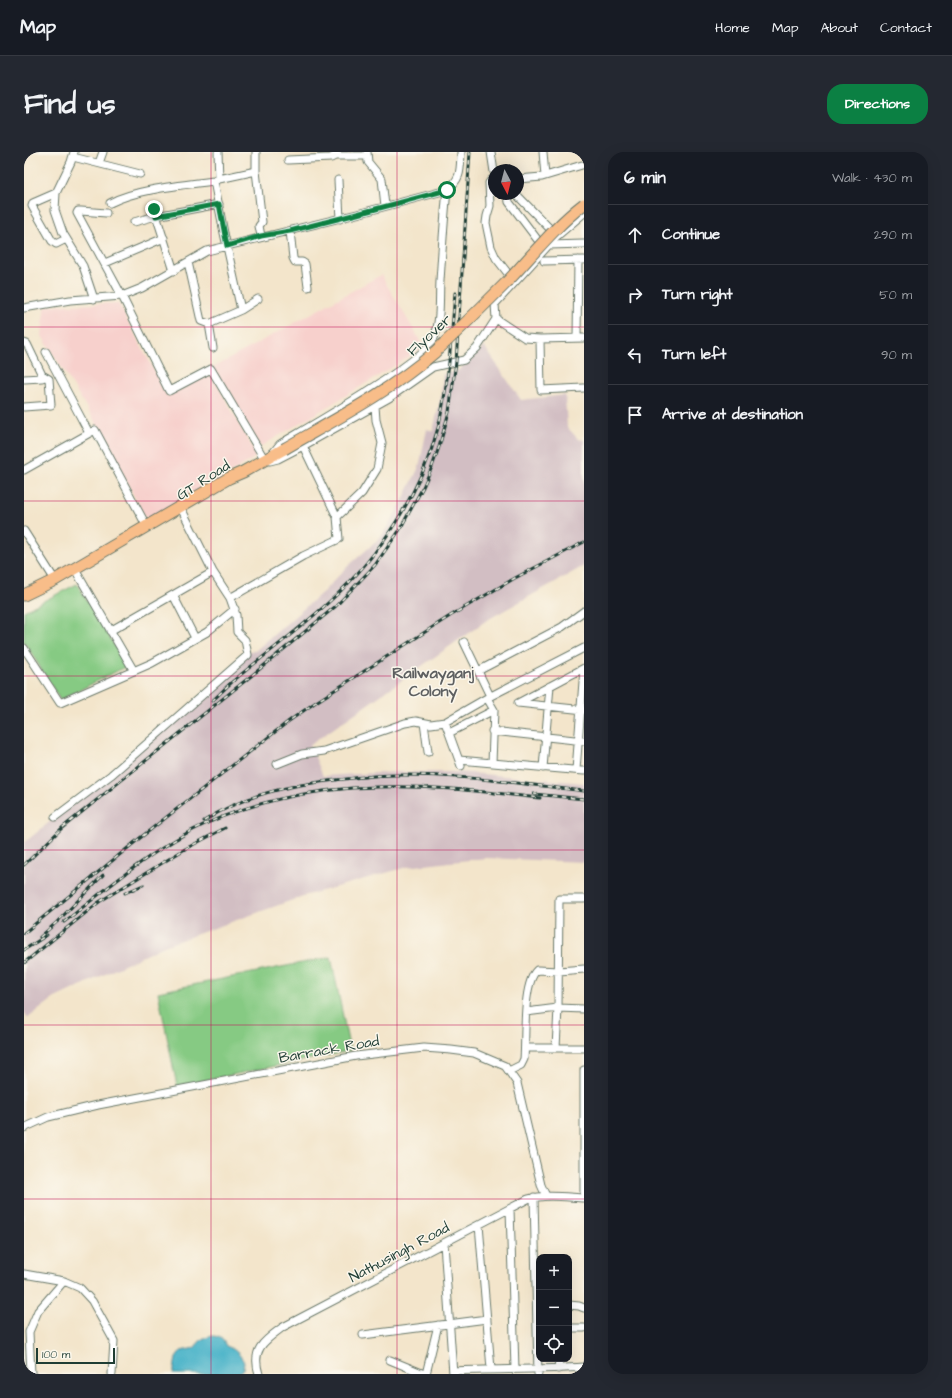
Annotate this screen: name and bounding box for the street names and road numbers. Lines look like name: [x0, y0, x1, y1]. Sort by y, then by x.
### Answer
street label: Flyover: [402, 310, 457, 362]
street label: GT Road: [172, 455, 234, 506]
street label: Barrack Road: [277, 1030, 381, 1069]
street label: Nathusingh Road: [345, 1217, 454, 1289]

